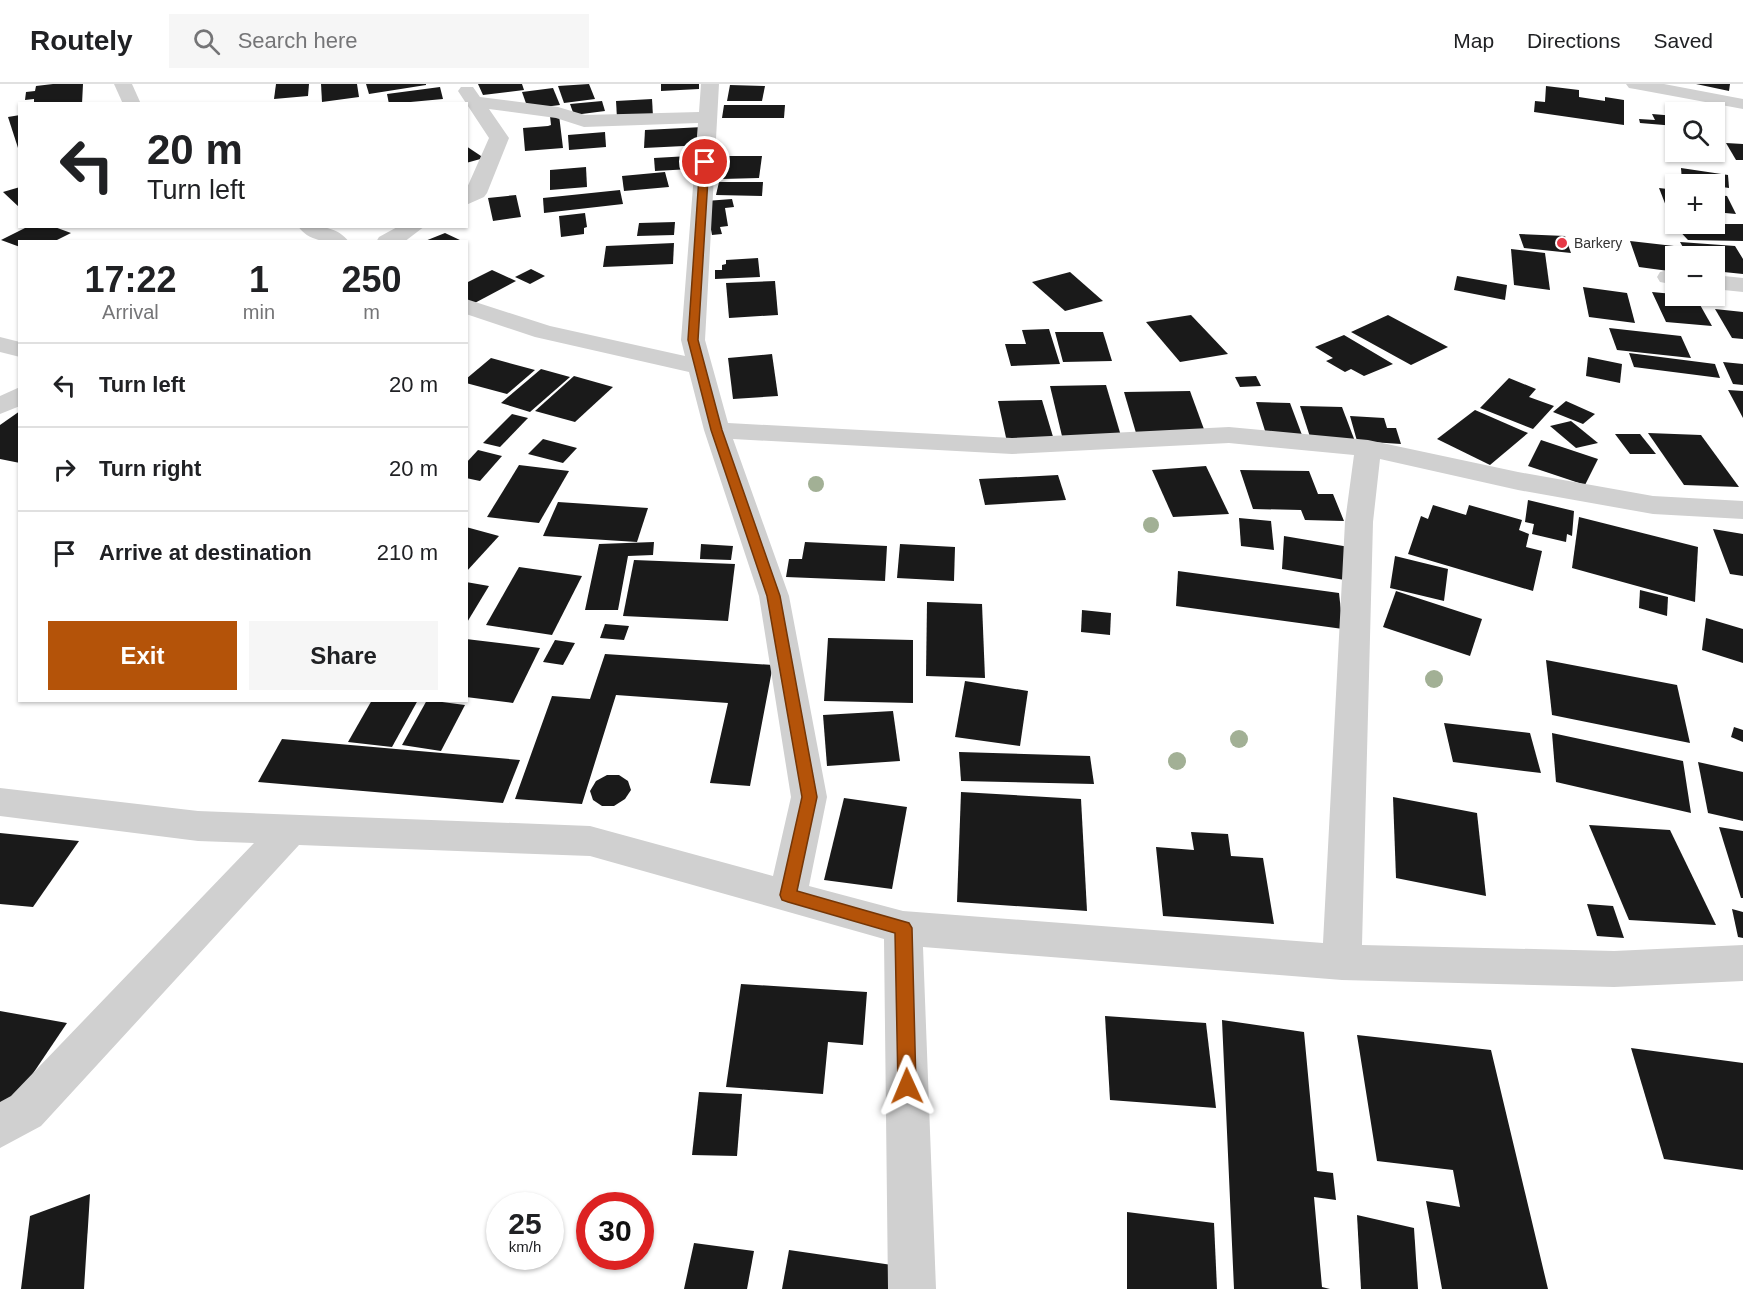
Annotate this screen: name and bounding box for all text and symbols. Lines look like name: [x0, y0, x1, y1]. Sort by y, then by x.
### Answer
search box: [169, 14, 589, 68]
text: Routely: [30, 25, 133, 56]
icon: search: [190, 25, 223, 58]
text: Search here: [238, 28, 358, 53]
text: Map: [1453, 29, 1494, 52]
text: Directions: [1527, 29, 1620, 52]
text: Saved: [1653, 29, 1713, 52]
map controls: [1665, 102, 1725, 306]
button: search: [1665, 102, 1725, 162]
icon: left: [48, 126, 126, 204]
text: 20 m: [147, 126, 243, 173]
pin: [679, 136, 730, 187]
icon: arrive: [688, 145, 721, 178]
button: +: [1665, 174, 1725, 234]
text: Turn left: [147, 175, 245, 205]
place label: Barkery: [1574, 235, 1622, 251]
marker: Barkery: [1555, 236, 1569, 250]
button: −: [1665, 246, 1725, 306]
text: 17:22: [84, 259, 176, 300]
text: 1: [249, 259, 269, 300]
text: 250: [341, 259, 402, 300]
text: Arrival: [102, 301, 159, 323]
text: min: [243, 301, 275, 323]
text: m: [363, 301, 380, 323]
icon: left: [48, 369, 81, 402]
text: Turn left: [99, 372, 185, 397]
text: 20 m: [389, 372, 438, 397]
icon: right: [48, 453, 81, 486]
text: Turn right: [99, 456, 201, 481]
text: 20 m: [389, 456, 438, 481]
icon: arrive: [48, 537, 81, 570]
text: Arrive at destination: [99, 540, 312, 565]
text: 210 m: [377, 540, 438, 565]
button: Exit: [48, 621, 237, 690]
button: Share: [249, 621, 438, 690]
position arrow: [875, 1054, 939, 1118]
speed limit sign: 30: [576, 1192, 654, 1270]
text: 25: [508, 1207, 542, 1240]
text: km/h: [509, 1238, 541, 1255]

